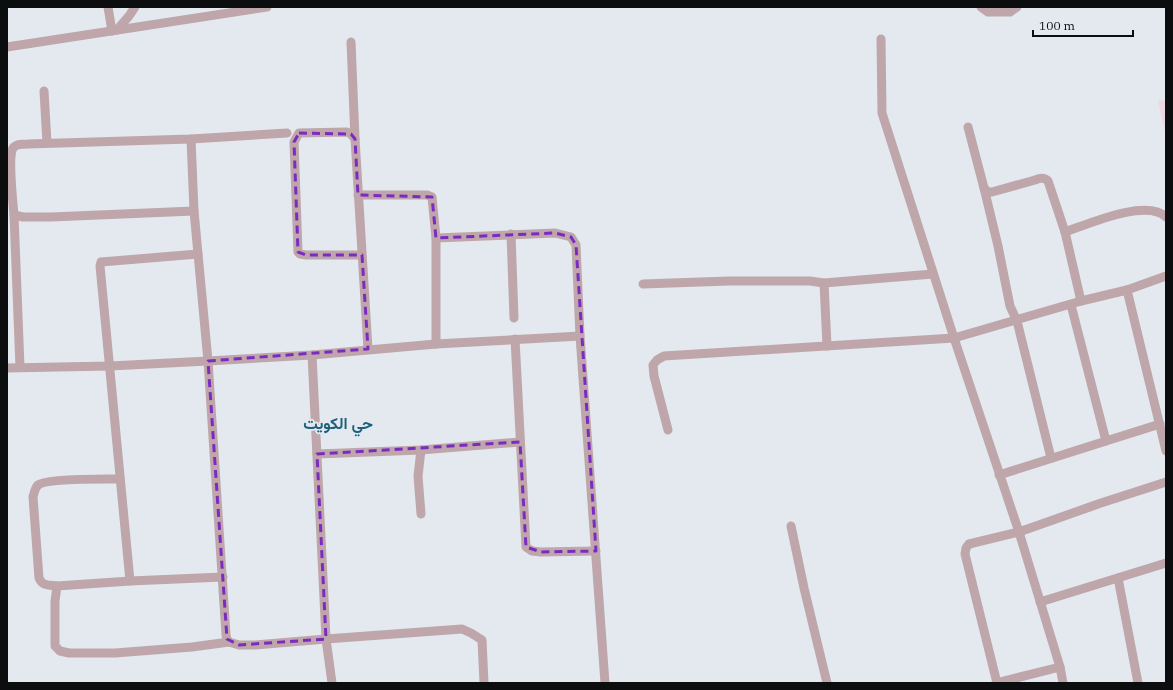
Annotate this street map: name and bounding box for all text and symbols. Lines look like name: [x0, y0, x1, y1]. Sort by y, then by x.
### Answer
scale bar: [1033, 12, 1133, 38]
text: 100 m: [1039, 18, 1075, 33]
district label: حي الكويت: [303, 413, 373, 437]

